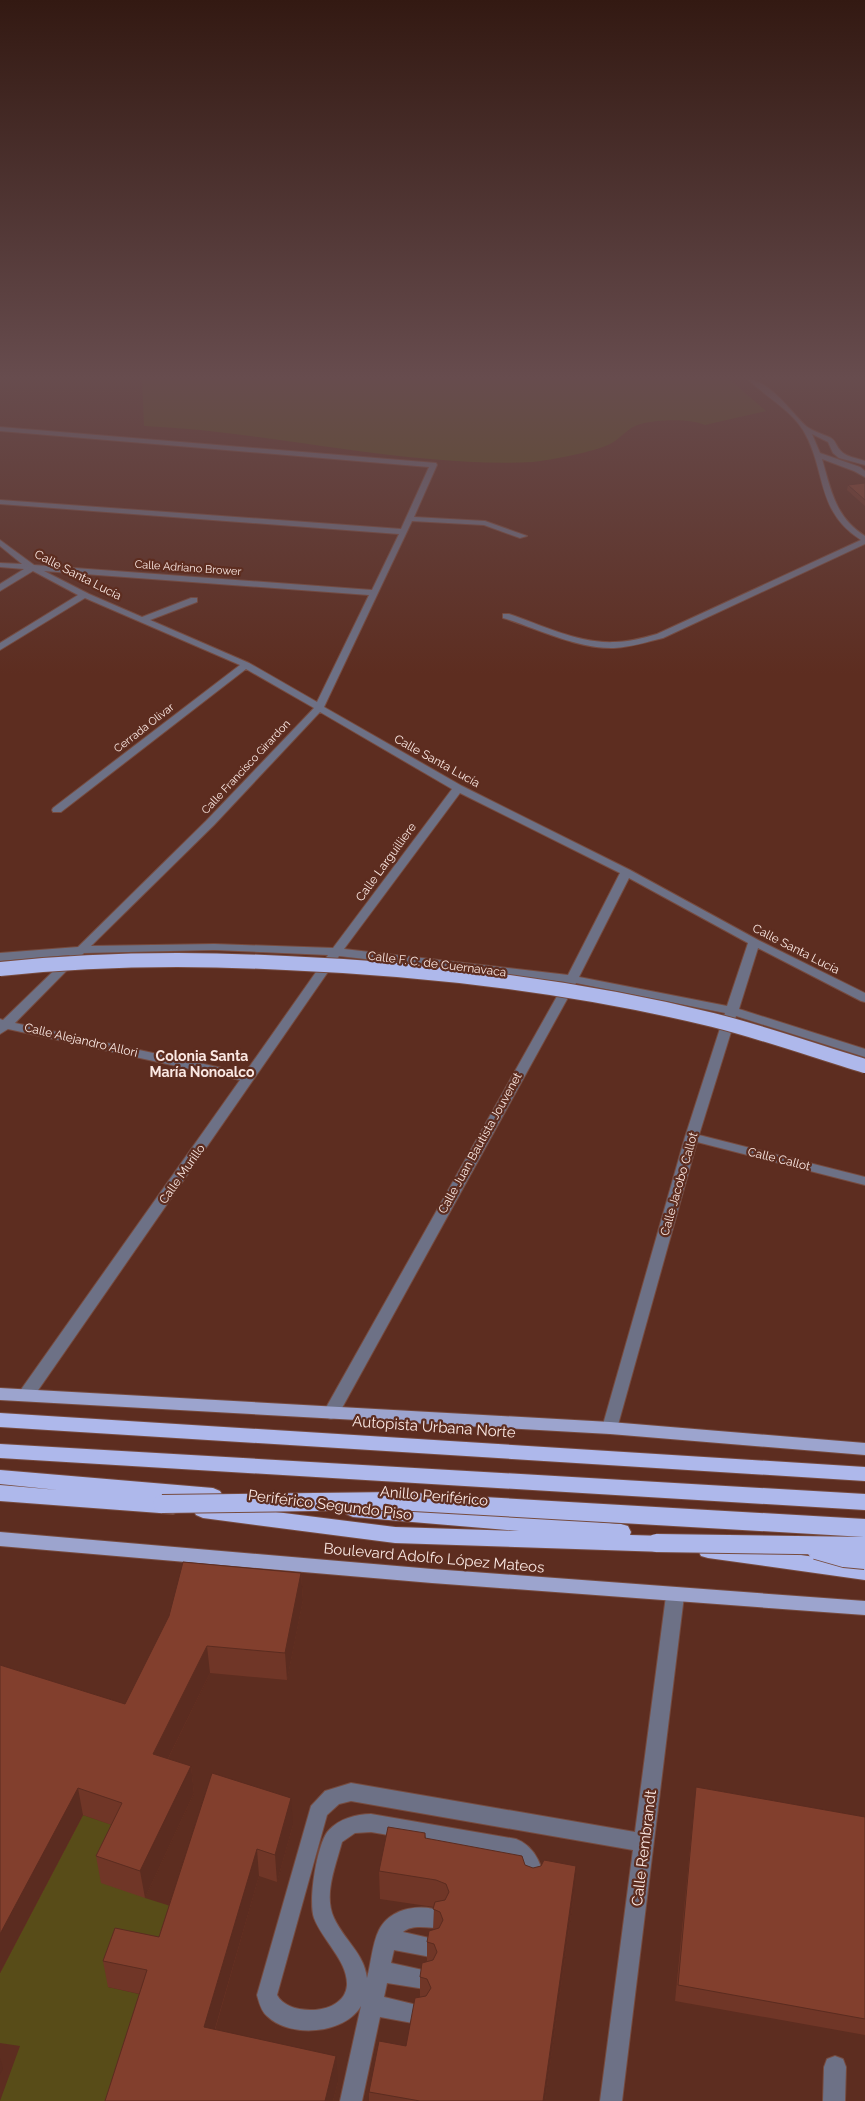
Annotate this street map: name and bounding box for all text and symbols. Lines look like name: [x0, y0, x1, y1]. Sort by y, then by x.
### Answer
street label: Calle Santa Lucía: [32, 547, 124, 603]
street label: Calle Adriano Brower: [134, 558, 242, 578]
street label: Cerrada Olivar: [111, 700, 177, 755]
street label: Calle Francisco Girardon: [199, 717, 293, 817]
street label: Calle Santa Lucía: [392, 732, 482, 790]
street label: Calle Larguilliere: [353, 820, 419, 904]
street label: Calle Santa Lucía: [750, 921, 842, 977]
street label: Calle F. C. de Cuernavaca: [367, 949, 507, 979]
street label: Calle Alejandro Allori: [23, 1020, 139, 1060]
district label: Colonia Santa María Nonoalco: [149, 1048, 255, 1080]
street label: Calle Juan Bautista Jouvenet: [435, 1070, 525, 1216]
street label: Calle Jacobo Callot: [658, 1131, 700, 1237]
street label: Calle Murillo: [156, 1141, 208, 1207]
street label: Calle Callot: [746, 1144, 812, 1174]
street label: Autopista Urbana Norte: [352, 1412, 516, 1442]
street label: Anillo Periférico: [379, 1482, 489, 1510]
street label: Periférico Segundo Piso: [247, 1486, 413, 1524]
street label: Boulevard Adolfo López Mateos: [323, 1539, 545, 1577]
street label: Calle Rembrandt: [628, 1789, 660, 1907]

